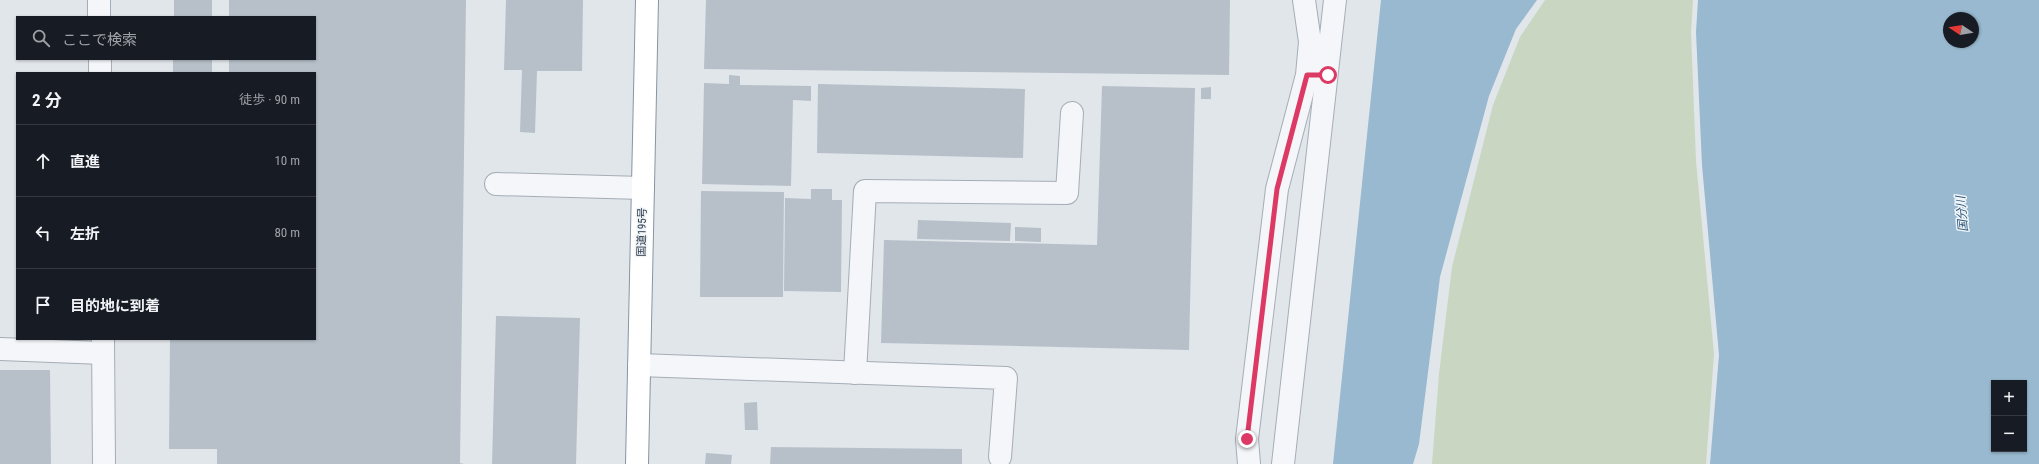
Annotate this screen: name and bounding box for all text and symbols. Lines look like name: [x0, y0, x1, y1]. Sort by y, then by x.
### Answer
north arrow: [1943, 12, 1979, 48]
search box: [16, 16, 316, 60]
icon: search: [30, 27, 52, 49]
text: ここで検索: [62, 31, 137, 49]
route start: [1319, 66, 1337, 84]
text: 2 分: [32, 90, 62, 110]
text: 徒歩 · 90 m: [239, 92, 300, 107]
icon: ahead: [32, 150, 54, 172]
text: 直進: [70, 153, 100, 171]
text: 10 m: [274, 153, 300, 168]
water label: 国分川: [1953, 193, 1971, 233]
street label: 国道195号: [635, 207, 649, 257]
icon: left: [32, 222, 54, 244]
text: 左折: [70, 225, 100, 243]
text: 80 m: [274, 225, 300, 240]
icon: arrive: [32, 294, 54, 316]
text: 目的地に到着: [70, 297, 160, 315]
map controls: [1991, 380, 2027, 452]
button: +: [1991, 380, 2027, 416]
button: −: [1991, 416, 2027, 452]
route end: [1238, 430, 1256, 448]

